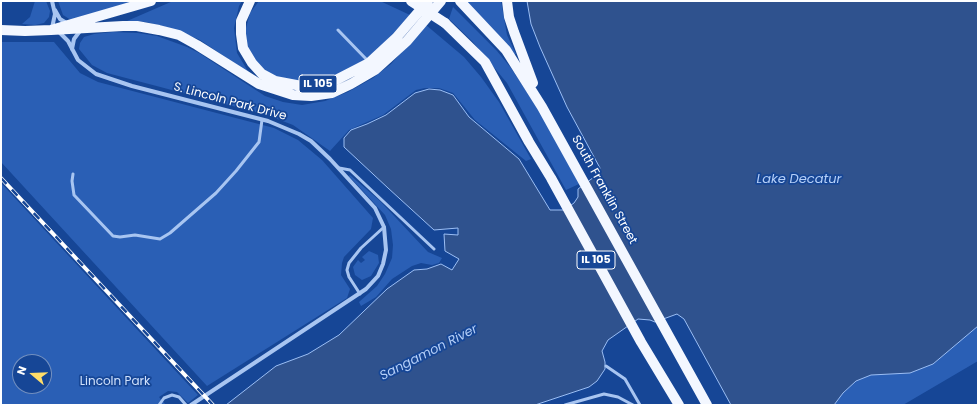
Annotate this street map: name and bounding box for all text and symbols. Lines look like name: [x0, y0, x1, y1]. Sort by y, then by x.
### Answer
road number: IL 105: [299, 75, 337, 93]
street label: S. Lincoln Park Drive: [172, 80, 288, 124]
street label: South Franklin Street: [568, 133, 640, 247]
water label: Lake Decatur: [757, 172, 841, 188]
road number: IL 105: [577, 251, 615, 269]
water label: Sangamon River: [378, 322, 480, 384]
north arrow: [12, 354, 52, 394]
text: N: [13, 364, 31, 377]
park label: Lincoln Park: [80, 375, 150, 389]

